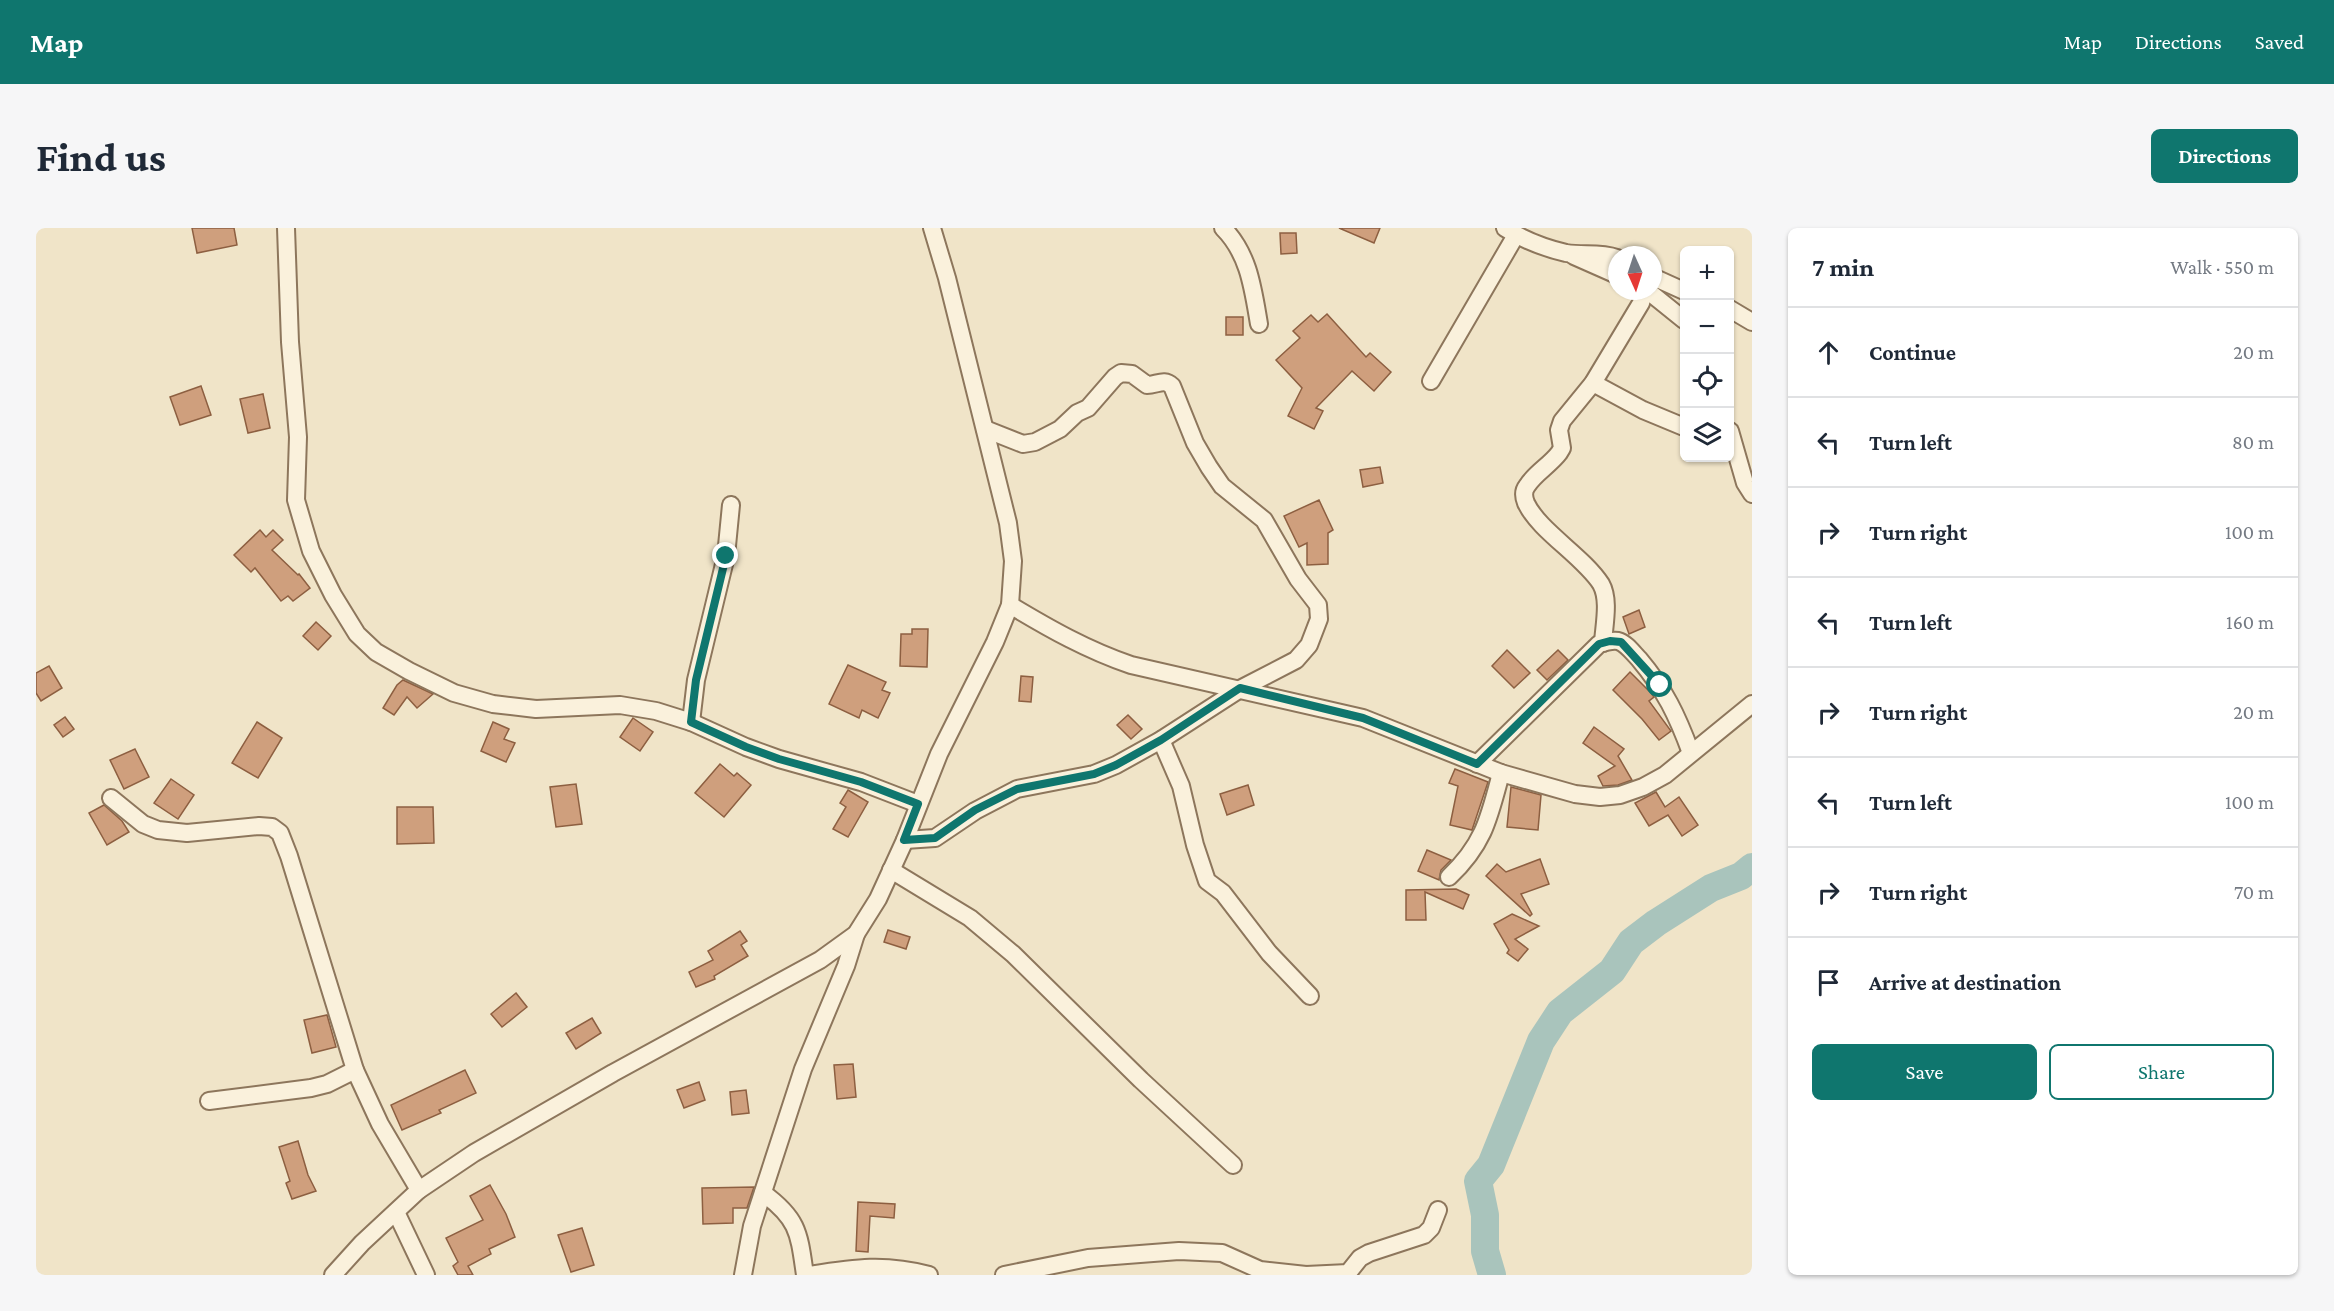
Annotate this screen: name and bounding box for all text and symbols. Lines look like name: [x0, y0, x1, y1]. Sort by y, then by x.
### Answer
text: Map: [30, 27, 83, 58]
text: Map: [2064, 30, 2102, 54]
text: Directions: [2135, 30, 2222, 54]
text: Saved: [2255, 30, 2304, 54]
button: Directions: [2151, 129, 2298, 183]
text: Find us: [36, 133, 166, 180]
north arrow: [1608, 246, 1662, 300]
map controls: [1680, 246, 1734, 462]
button: +: [1680, 246, 1734, 300]
text: 7 min: [1812, 253, 1874, 282]
text: Walk · 550 m: [2170, 256, 2274, 278]
button: −: [1680, 300, 1734, 354]
icon: ahead: [1812, 336, 1845, 369]
text: Continue: [1869, 340, 1956, 365]
text: 20 m: [2233, 341, 2274, 363]
button: locate: [1680, 354, 1734, 408]
button: layers: [1680, 408, 1734, 462]
icon: left: [1812, 426, 1845, 459]
text: Turn left: [1869, 430, 1952, 455]
text: 80 m: [2232, 431, 2274, 453]
icon: right: [1812, 516, 1845, 549]
text: Turn right: [1869, 520, 1967, 545]
text: 100 m: [2225, 521, 2274, 543]
route end: [712, 542, 738, 568]
icon: left: [1812, 606, 1845, 639]
text: Turn left: [1869, 610, 1952, 635]
text: 160 m: [2226, 611, 2274, 633]
route start: [1646, 671, 1672, 697]
icon: right: [1812, 696, 1845, 729]
text: Turn right: [1869, 700, 1967, 725]
text: 20 m: [2233, 701, 2274, 723]
icon: left: [1812, 786, 1845, 819]
text: Turn left: [1869, 790, 1952, 815]
text: 100 m: [2225, 791, 2274, 813]
icon: right: [1812, 876, 1845, 909]
text: Turn right: [1869, 880, 1967, 905]
text: 70 m: [2234, 881, 2274, 903]
icon: arrive: [1812, 966, 1845, 999]
text: Arrive at destination: [1869, 970, 2061, 995]
button: Save: [1812, 1044, 2037, 1100]
button: Share: [2049, 1044, 2274, 1100]

